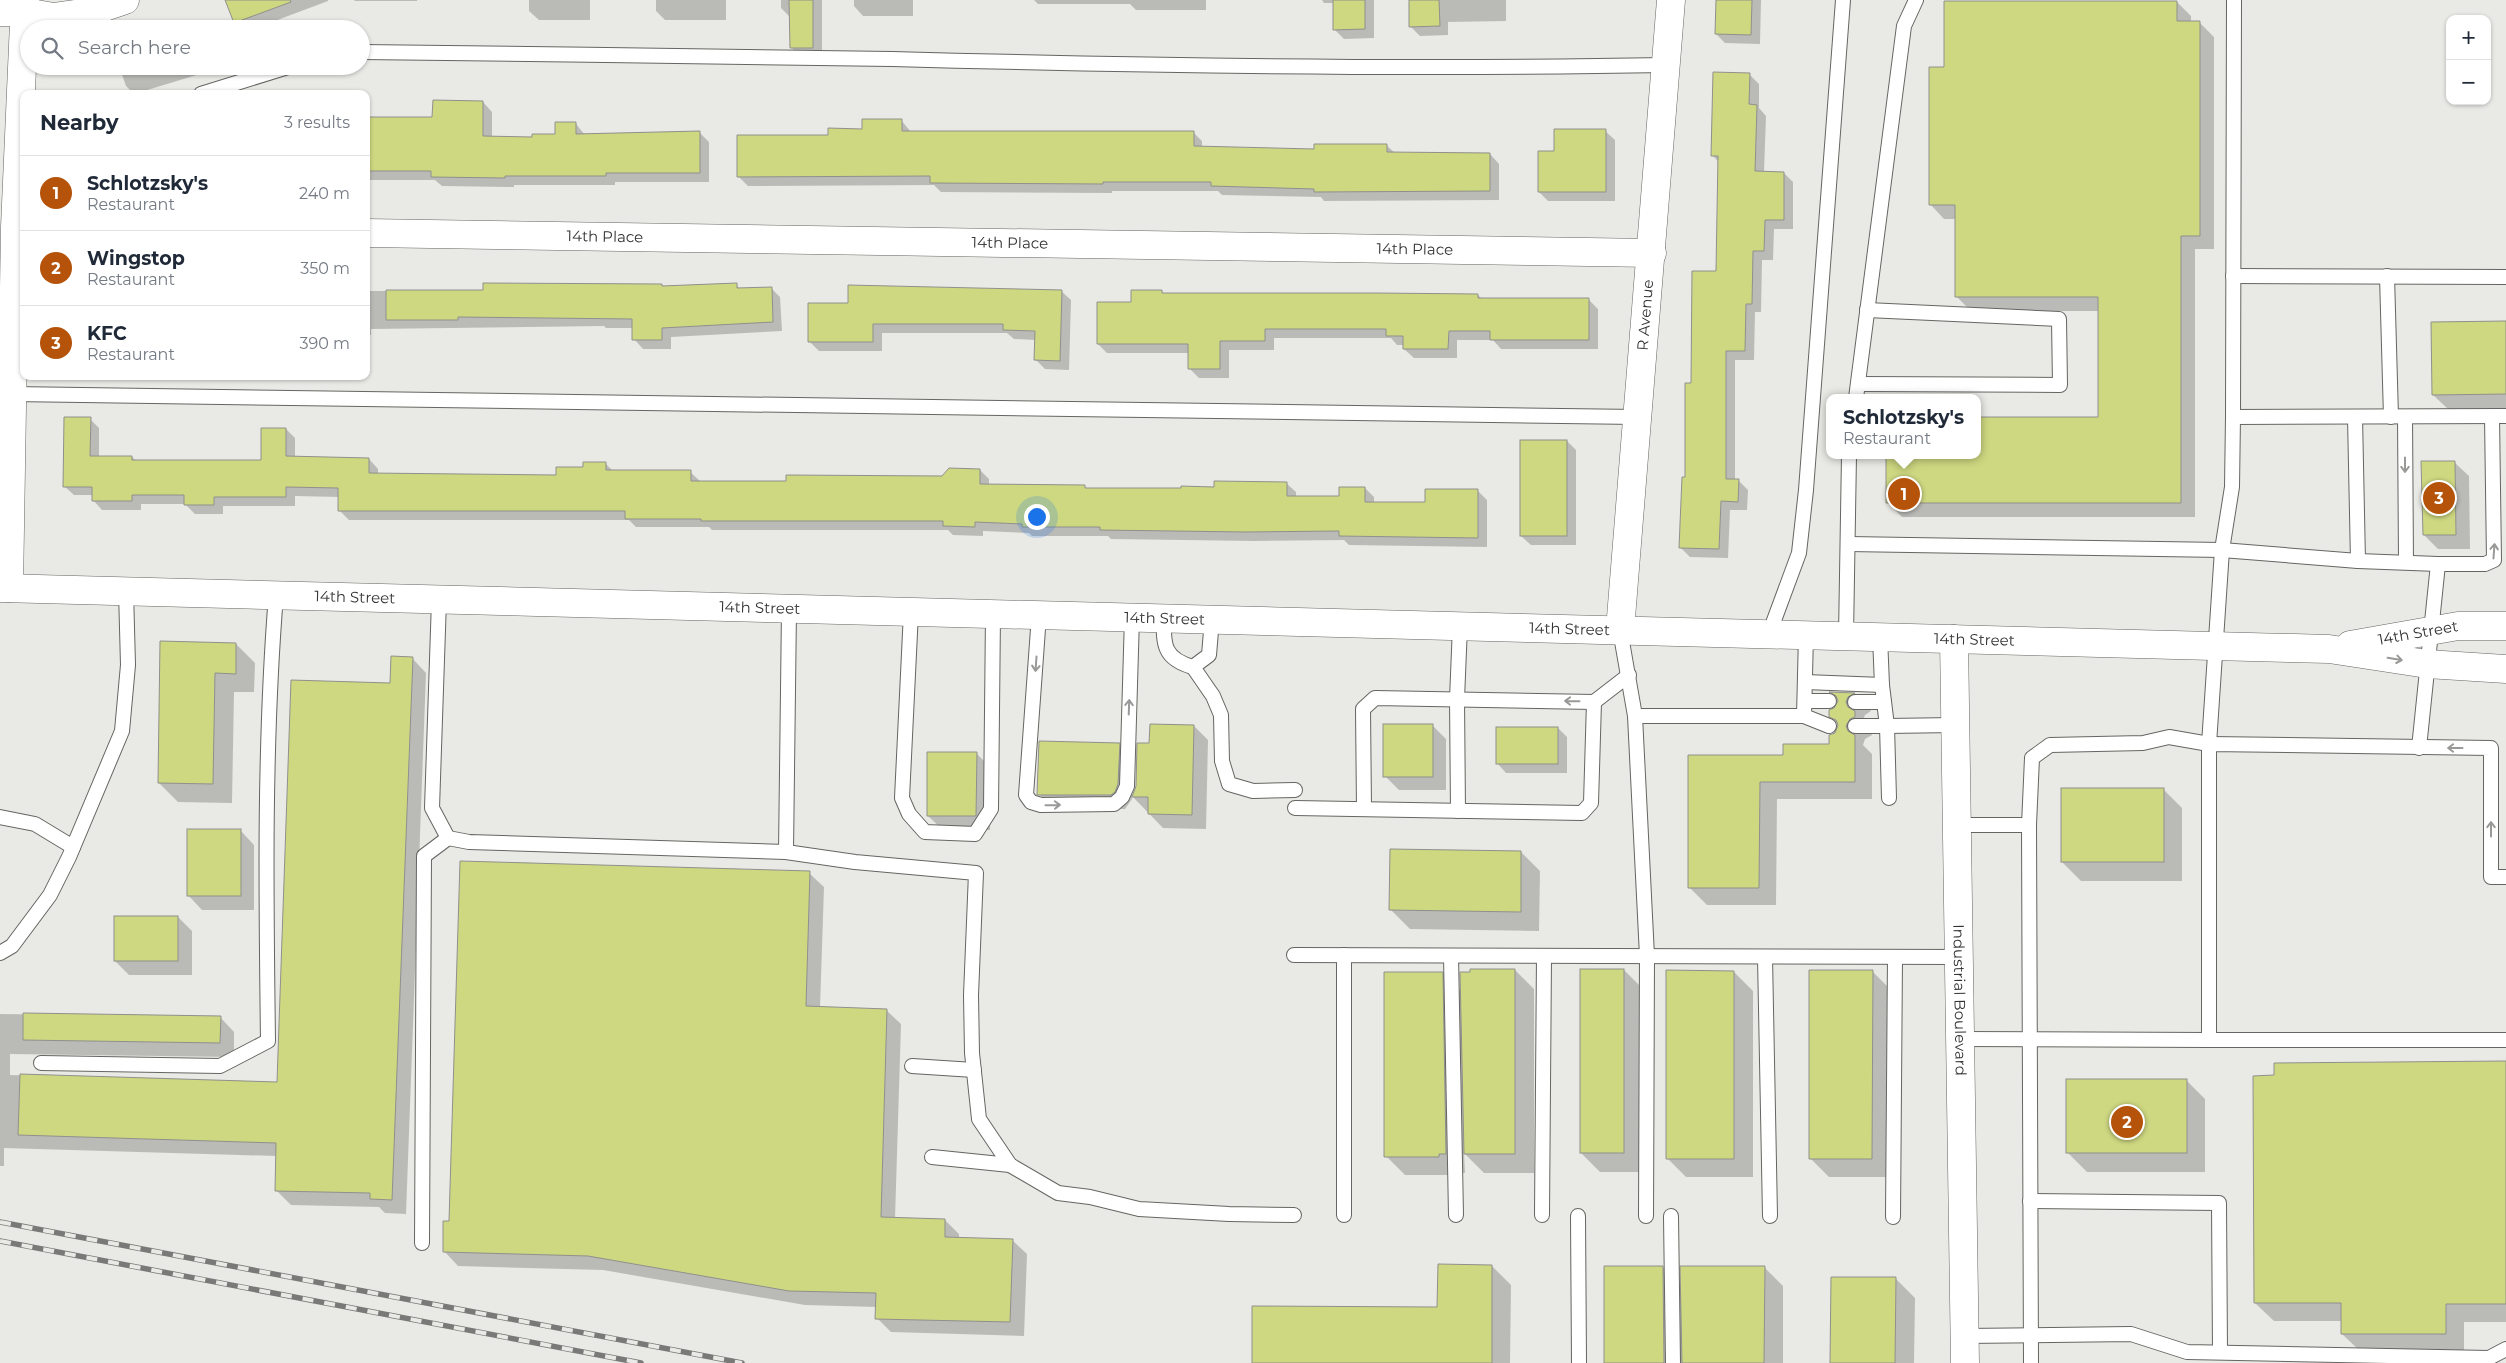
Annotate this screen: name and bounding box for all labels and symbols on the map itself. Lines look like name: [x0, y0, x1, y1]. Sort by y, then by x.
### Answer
street label: 14th Place: [567, 226, 643, 246]
street label: 14th Place: [971, 232, 1048, 253]
street label: 14th Place: [1376, 239, 1453, 259]
street label: R Avenue: [1633, 279, 1657, 351]
one-way arrow: [2400, 457, 2410, 473]
pin: 1: [1888, 475, 1920, 513]
pin: 3: [2423, 479, 2455, 517]
your location: [1024, 504, 1050, 530]
one-way arrow: [2490, 543, 2499, 559]
street label: 14th Street: [314, 586, 396, 607]
street label: 14th Street: [719, 597, 800, 618]
street label: 14th Street: [1124, 607, 1205, 629]
street label: 14th Street: [2376, 616, 2459, 649]
street label: 14th Street: [1529, 618, 1610, 639]
street label: 14th Street: [1934, 629, 2015, 650]
one-way arrow: [2386, 654, 2402, 664]
one-way arrow: [1031, 655, 1041, 671]
one-way arrow: [1564, 697, 1580, 706]
one-way arrow: [1124, 700, 1134, 716]
one-way arrow: [2447, 743, 2463, 753]
one-way arrow: [1044, 800, 1061, 810]
one-way arrow: [2486, 821, 2496, 837]
street label: Industrial Boulevard: [1949, 924, 1971, 1076]
pin: 2: [2111, 1103, 2143, 1141]

